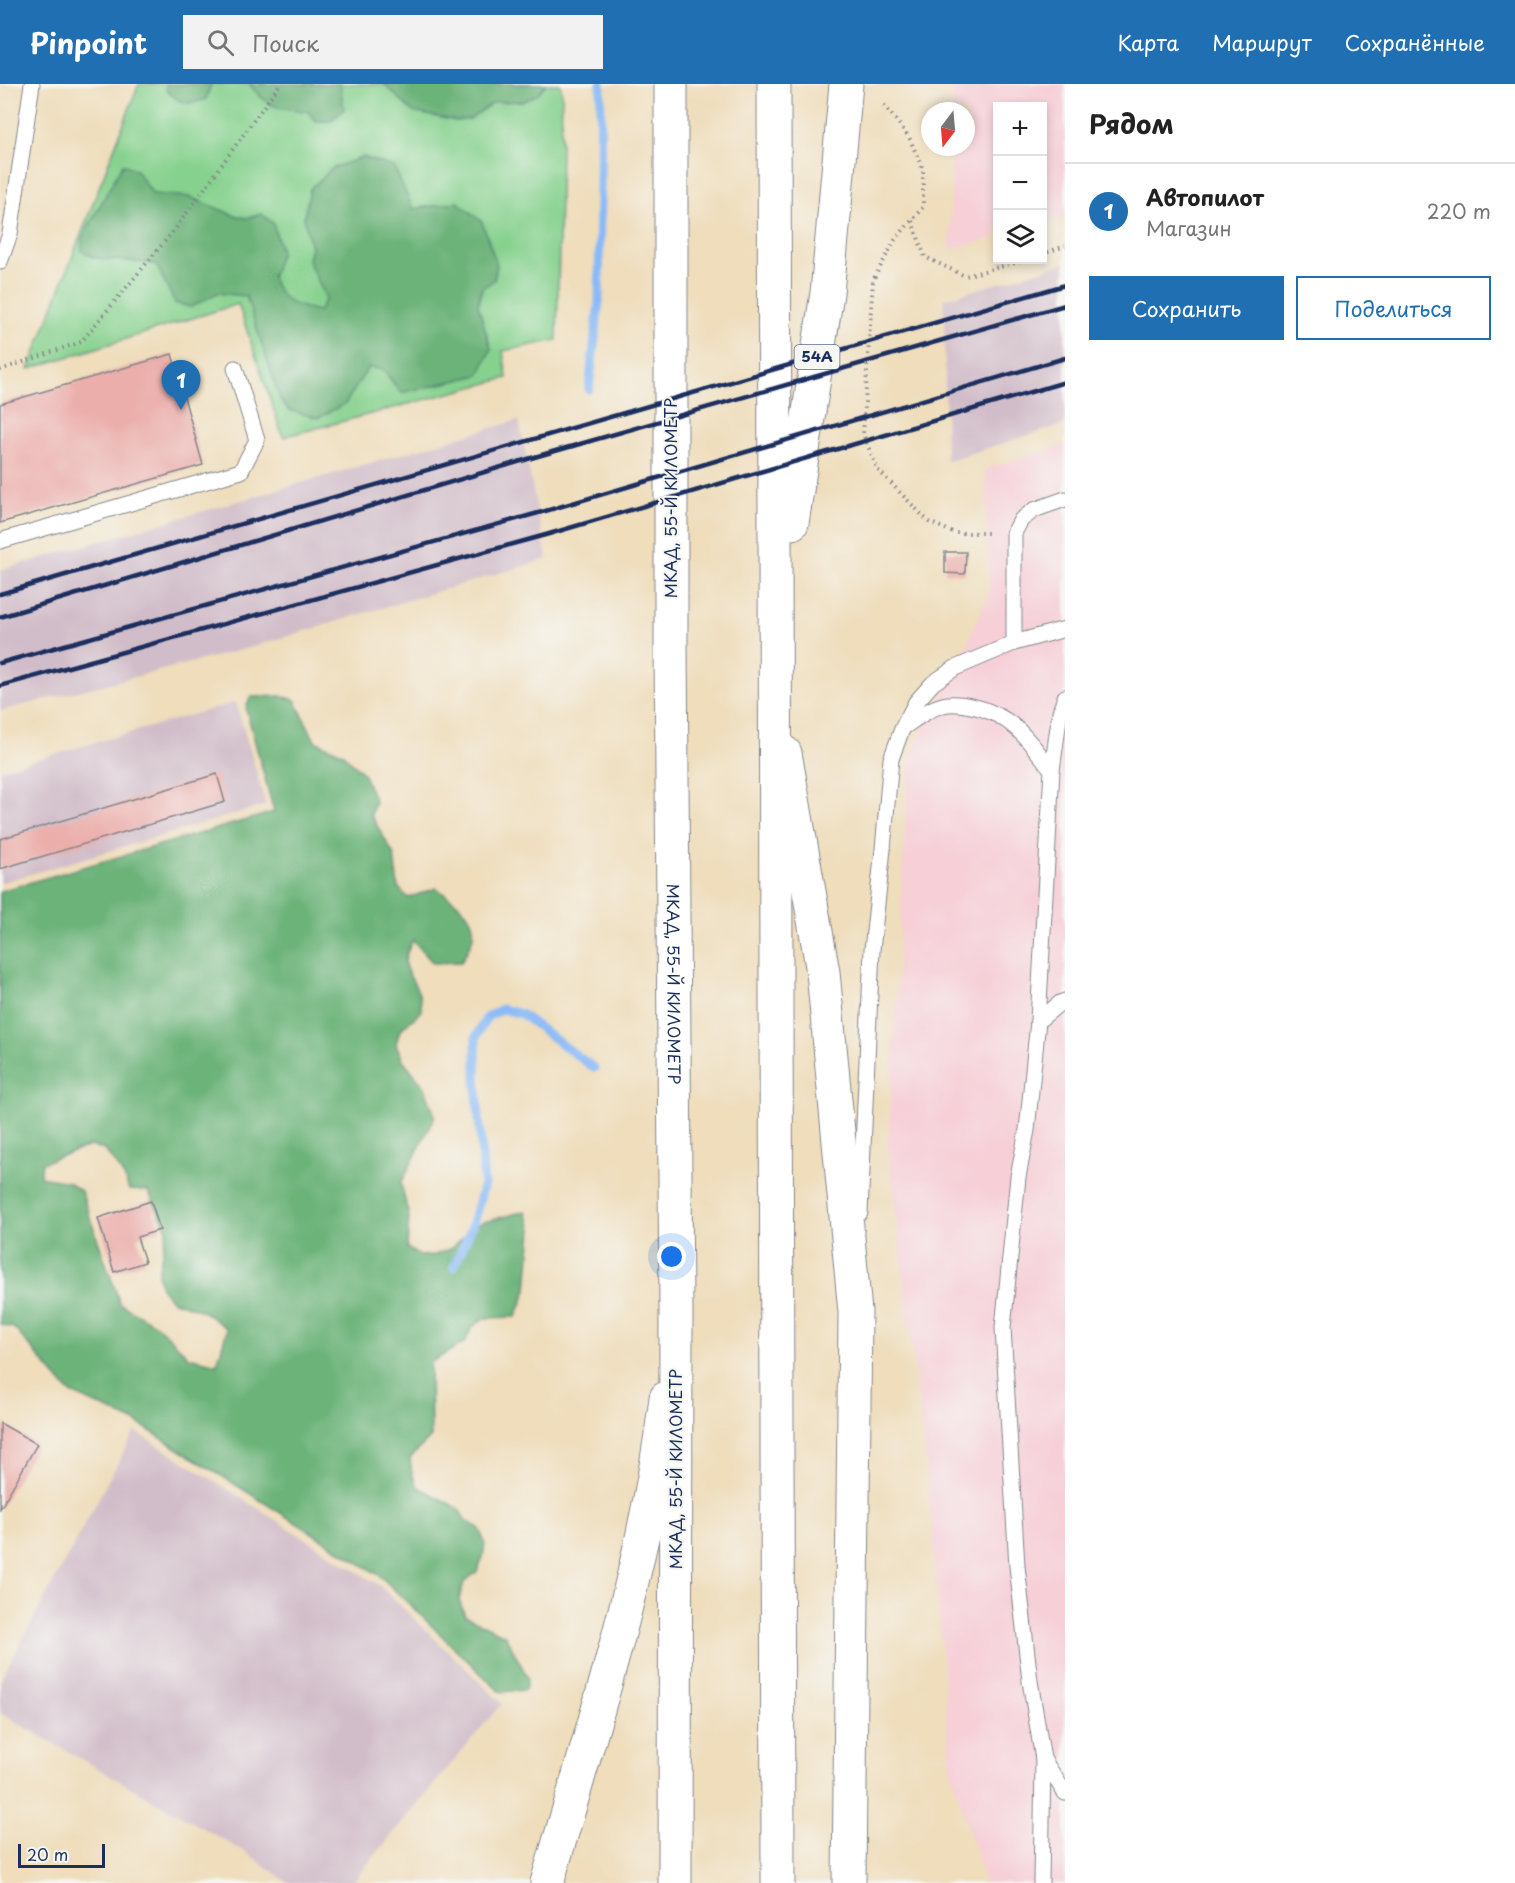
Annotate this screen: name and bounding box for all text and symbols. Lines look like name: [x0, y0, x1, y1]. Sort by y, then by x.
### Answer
search box: [183, 15, 603, 69]
text: Pinpoint: [30, 21, 147, 64]
icon: search: [204, 26, 237, 59]
text: Поиск: [252, 26, 319, 59]
text: Карта: [1118, 26, 1179, 58]
text: Маршрут: [1212, 26, 1312, 58]
text: Сохранённые: [1345, 26, 1485, 58]
north arrow: [921, 102, 975, 156]
map controls: [993, 102, 1047, 264]
button: +: [993, 102, 1047, 156]
text: Рядом: [1089, 104, 1174, 143]
button: −: [993, 156, 1047, 210]
text: Автопилот: [1146, 180, 1264, 213]
text: 1: [1104, 196, 1113, 226]
text: 220 m: [1427, 196, 1491, 226]
button: layers: [993, 210, 1047, 264]
text: Магазин: [1146, 213, 1232, 243]
button: Сохранить: [1089, 276, 1284, 340]
button: Поделиться: [1296, 276, 1491, 340]
road number: 54А: [794, 345, 840, 369]
pin: 1: [162, 360, 201, 410]
street label: МКАД, 55-Й КИЛОМЕТР: [658, 398, 682, 598]
street label: МКАД, 55-Й КИЛОМЕТР: [662, 884, 687, 1084]
your location: [657, 1242, 686, 1271]
street label: МКАД, 55-Й КИЛОМЕТР: [663, 1369, 687, 1569]
scale bar: [18, 1841, 105, 1868]
text: 20 m: [27, 1842, 68, 1866]

